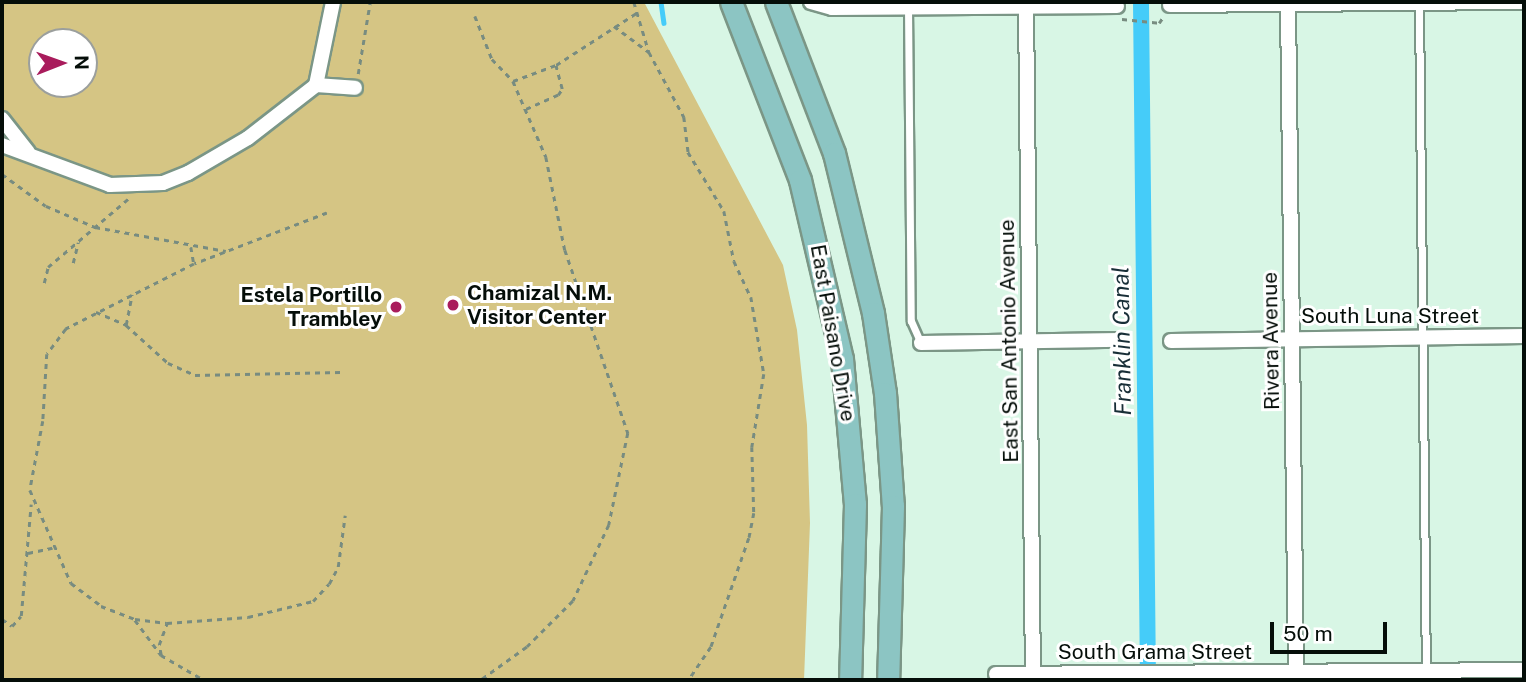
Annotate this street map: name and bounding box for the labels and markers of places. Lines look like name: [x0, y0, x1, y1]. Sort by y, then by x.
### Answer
place label: Chamizal N.M. Visitor Center: [467, 280, 612, 330]
place label: Estela Portillo Trambley: [240, 282, 382, 332]
marker: Chamizal N.M. Visitor Center: [445, 297, 461, 313]
marker: Estela Portillo Trambley: [388, 299, 404, 315]

